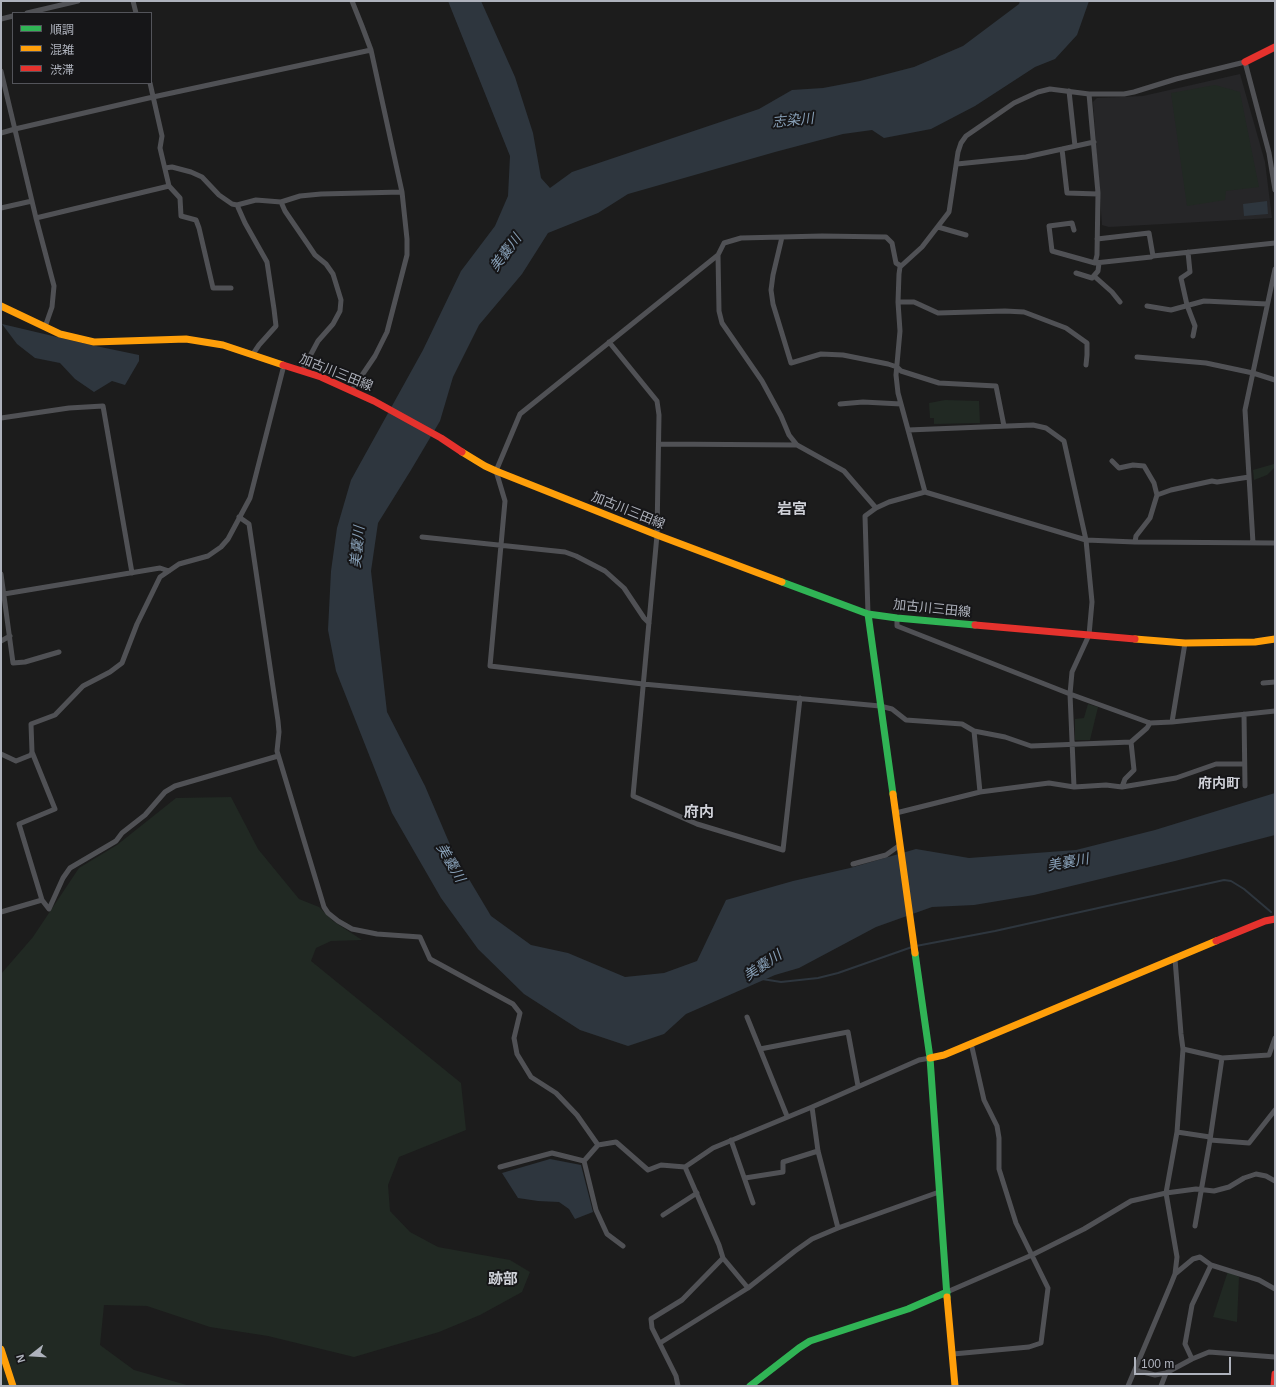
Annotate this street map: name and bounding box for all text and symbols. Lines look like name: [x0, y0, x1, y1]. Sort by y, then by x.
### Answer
legend: [12, 12, 152, 84]
text: 順調: [50, 23, 74, 37]
text: 混雑: [50, 43, 74, 57]
text: 渋滞: [50, 63, 74, 77]
water label: 志染川: [771, 110, 815, 132]
water label: 美嚢川: [487, 231, 525, 275]
street label: 加古川三田線: [297, 351, 375, 395]
street label: 加古川三田線: [589, 489, 667, 533]
district label: 岩宮: [777, 501, 807, 519]
water label: 美嚢川: [347, 525, 369, 569]
street label: 加古川三田線: [892, 597, 972, 621]
district label: 府内町: [1198, 776, 1240, 792]
district label: 府内: [684, 804, 714, 822]
water label: 美嚢川: [432, 841, 468, 885]
water label: 美嚢川: [1046, 851, 1090, 875]
water label: 美嚢川: [741, 947, 785, 985]
district label: 跡部: [488, 1271, 518, 1289]
north arrow: [12, 1335, 52, 1375]
scale bar: [1136, 1349, 1233, 1375]
text: N: [14, 1353, 27, 1364]
text: 100 m: [1141, 1357, 1174, 1371]

